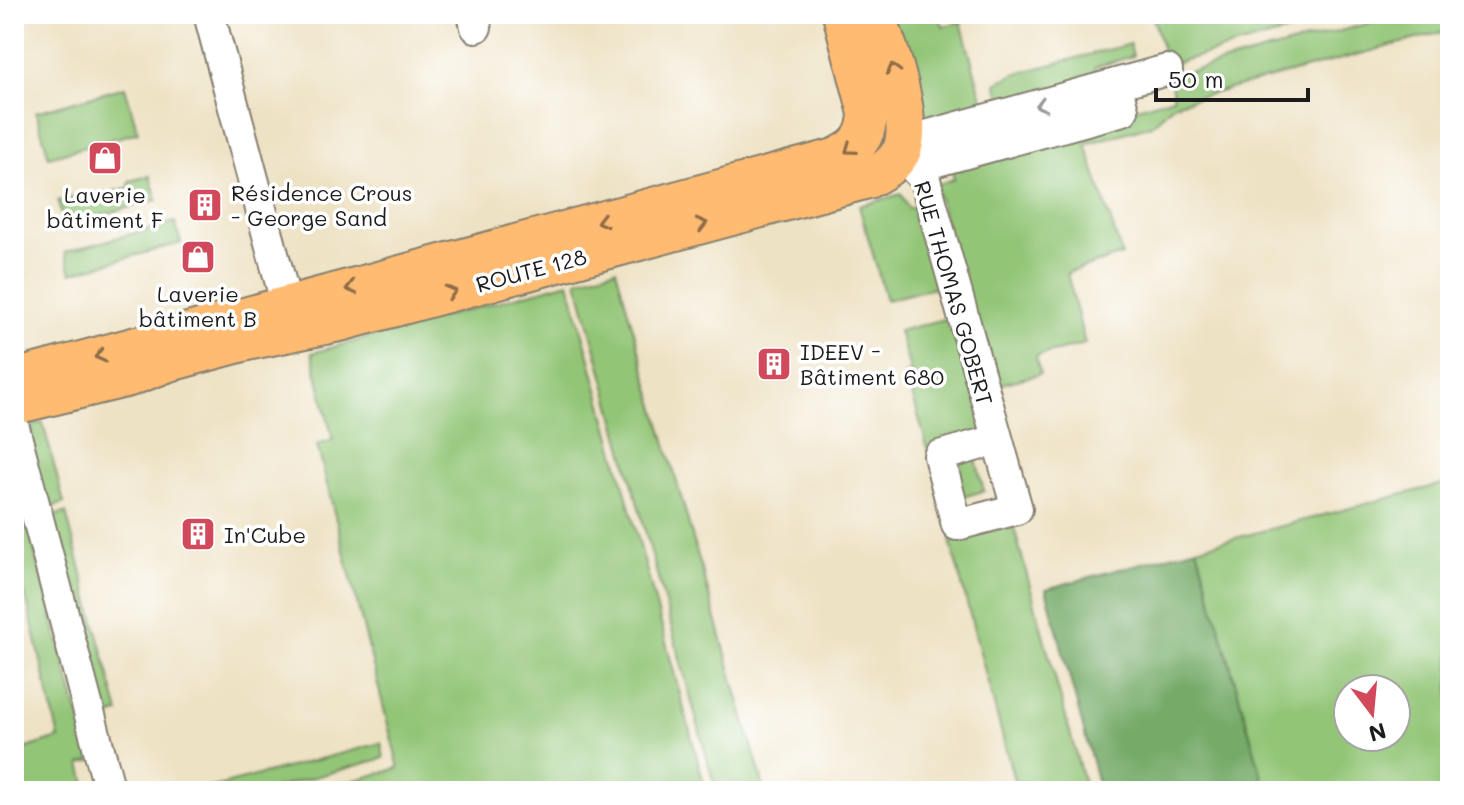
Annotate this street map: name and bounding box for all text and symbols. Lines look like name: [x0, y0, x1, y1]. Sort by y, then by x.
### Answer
scale bar: [1156, 52, 1308, 102]
one-way arrow: [885, 62, 902, 76]
text: 50 m: [1168, 63, 1224, 94]
one-way arrow: [1034, 96, 1048, 112]
shop icon: Laverie bâtiment F: [86, 139, 124, 177]
one-way arrow: [844, 139, 859, 154]
street label: RUE THOMAS GOBERT: [908, 177, 1000, 409]
place label: Résidence Crous - George Sand: [231, 178, 412, 232]
place label: Laverie bâtiment F: [47, 180, 163, 234]
building icon: Résidence Crous - George Sand: [186, 186, 224, 224]
one-way arrow: [596, 212, 610, 229]
one-way arrow: [694, 217, 708, 234]
shop icon: Laverie bâtiment B: [179, 238, 217, 276]
street label: ROUTE 128: [472, 241, 590, 299]
place label: Laverie bâtiment B: [139, 279, 257, 333]
one-way arrow: [344, 279, 358, 296]
one-way arrow: [443, 284, 457, 301]
place label: IDEEV - Bâtiment 680: [800, 337, 944, 391]
building icon: IDEEV - Bâtiment 680: [755, 345, 793, 383]
one-way arrow: [93, 346, 107, 363]
building icon: In'Cube: [179, 515, 217, 553]
place label: In'Cube: [224, 520, 306, 549]
north arrow: [1332, 673, 1412, 753]
text: N: [1366, 716, 1390, 749]

